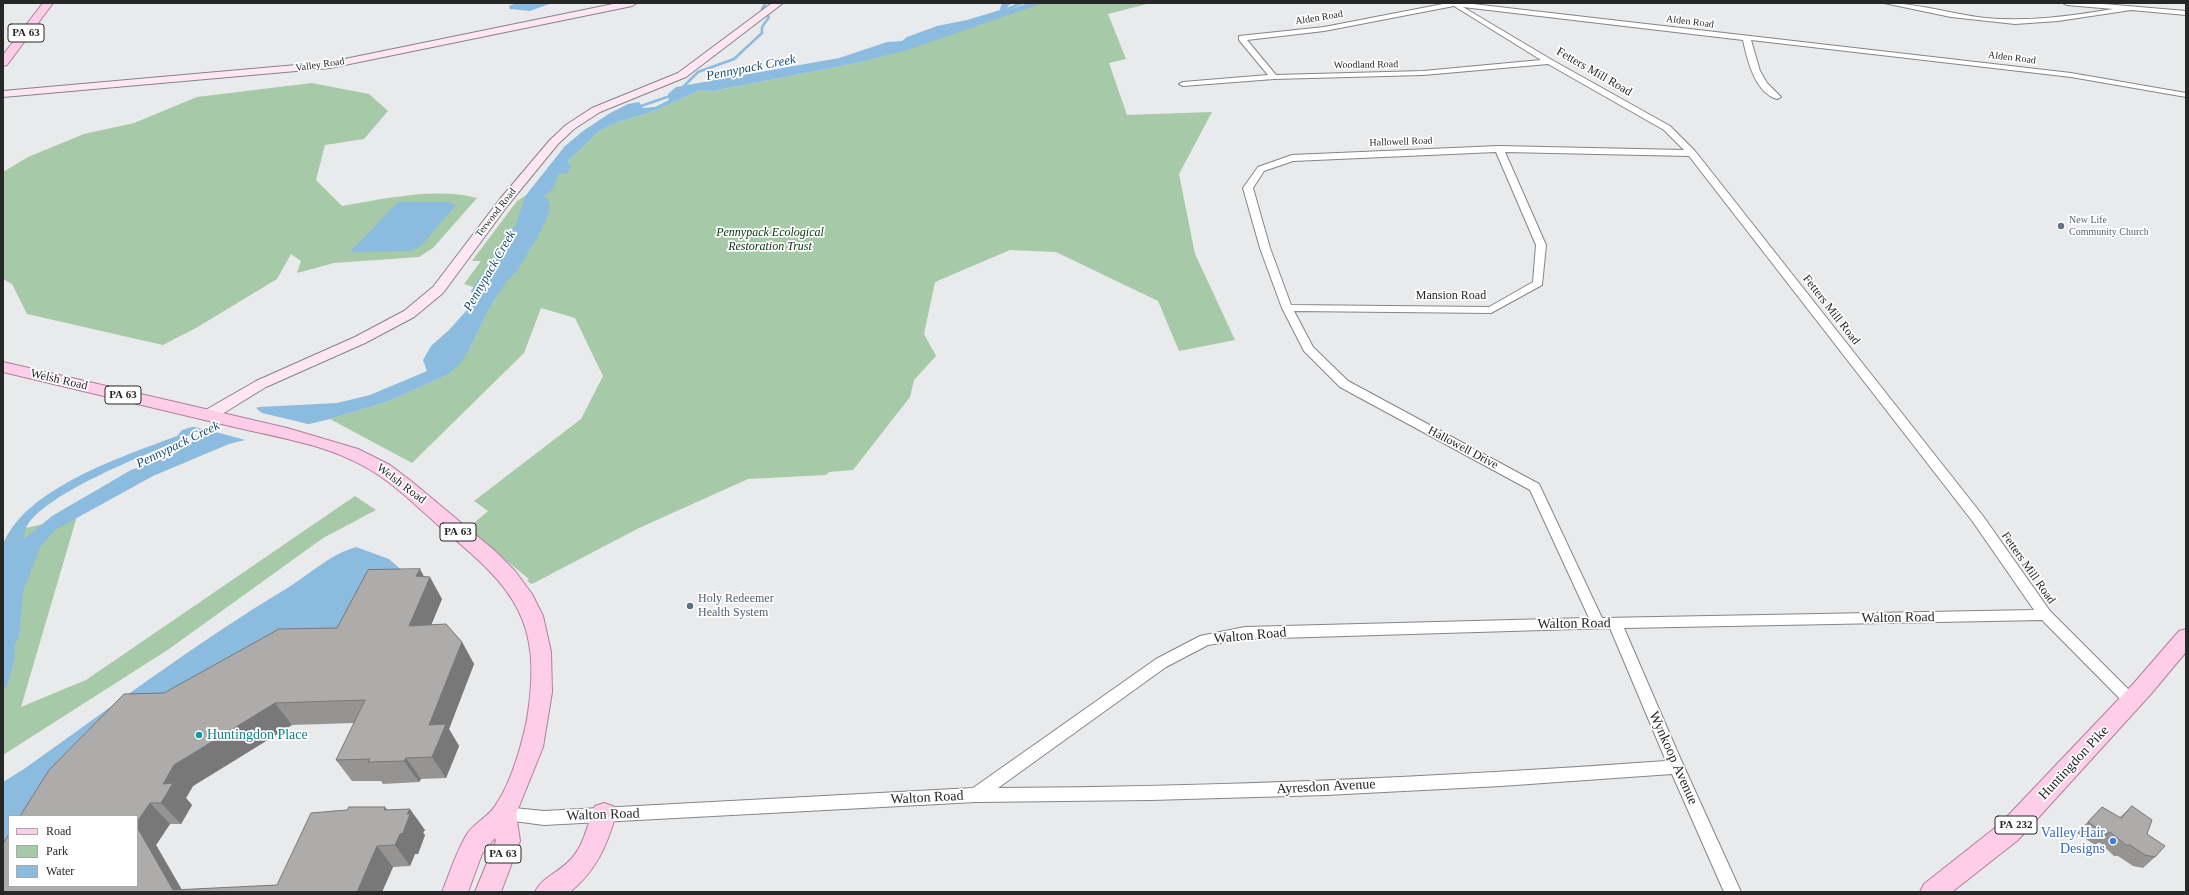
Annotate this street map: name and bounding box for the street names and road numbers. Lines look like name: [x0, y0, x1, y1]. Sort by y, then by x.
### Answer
street label: Alden Road: [1294, 8, 1344, 28]
street label: Alden Road: [1665, 13, 1715, 31]
road number: PA 63: [8, 24, 44, 42]
street label: Fetters Mill Road: [1554, 45, 1634, 99]
street label: Alden Road: [1987, 49, 2037, 67]
street label: Valley Road: [295, 56, 345, 74]
street label: Woodland Road: [1334, 58, 1398, 72]
street label: Hallowell Road: [1369, 135, 1433, 149]
street label: Terwood Road: [473, 186, 519, 240]
street label: Fetters Mill Road: [1799, 272, 1863, 348]
street label: Mansion Road: [1416, 289, 1486, 303]
street label: Welsh Road: [29, 366, 89, 394]
road number: PA 63: [105, 386, 141, 404]
street label: Hallowell Drive: [1425, 423, 1501, 473]
street label: Welsh Road: [373, 461, 429, 507]
road number: PA 63: [440, 523, 476, 541]
street label: Fetters Mill Road: [1998, 529, 2058, 607]
street label: Walton Road: [1861, 609, 1935, 627]
street label: Walton Road: [1537, 615, 1611, 633]
street label: Walton Road: [1213, 624, 1287, 648]
street label: Wynkoop Avenue: [1645, 709, 1701, 807]
street label: Huntingdon Pike: [2035, 722, 2113, 804]
street label: Ayresdon Avenue: [1276, 776, 1376, 798]
street label: Walton Road: [890, 788, 964, 808]
street label: Walton Road: [566, 805, 640, 825]
road number: PA 232: [1995, 816, 2037, 834]
road number: PA 63: [485, 845, 521, 863]

